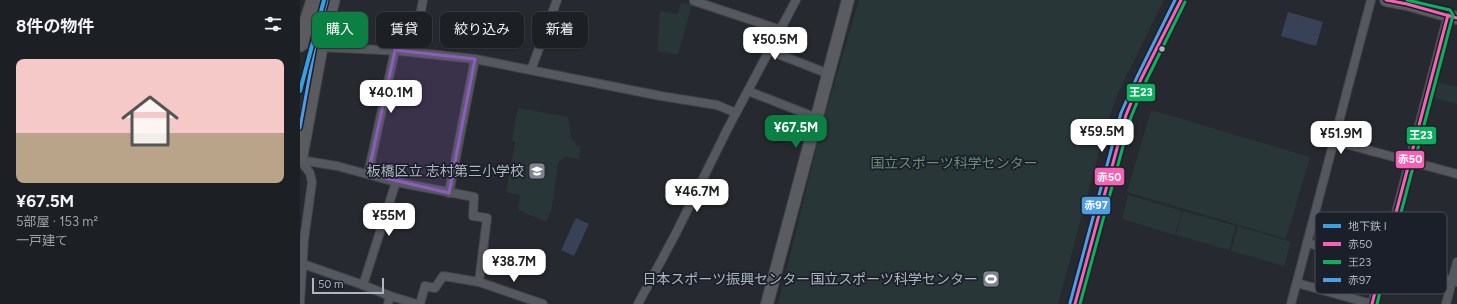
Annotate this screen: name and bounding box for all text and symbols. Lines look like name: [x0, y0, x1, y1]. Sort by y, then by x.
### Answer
chip: 購入: [312, 12, 368, 48]
chip: 賃貸: [376, 12, 432, 48]
chip: 絞り込み: [440, 12, 524, 48]
chip: 新着: [532, 12, 588, 48]
icon: filters: [262, 13, 284, 35]
text: 8件の物件: [16, 16, 94, 36]
pin: ¥50.5M: [742, 27, 808, 61]
text: ¥50.5M: [752, 32, 798, 47]
unlabelled marker: [1157, 44, 1167, 54]
pin: ¥40.1M: [358, 80, 424, 114]
line badge: 王23: [1126, 83, 1156, 102]
icon: home: [114, 85, 186, 157]
text: ¥40.1M: [369, 85, 413, 100]
text: 王23: [1129, 86, 1153, 99]
pin: ¥67.5M: [763, 115, 829, 149]
pin: ¥59.5M: [1069, 119, 1135, 153]
text: ¥67.5M: [774, 120, 818, 135]
pin: ¥51.9M: [1308, 121, 1374, 155]
text: ¥59.5M: [1080, 124, 1124, 139]
text: ¥51.9M: [1320, 126, 1362, 141]
line badge: 王23: [1406, 126, 1437, 145]
text: 王23: [1409, 129, 1433, 142]
line badge: 赤50: [1395, 150, 1425, 169]
text: 赤50: [1398, 153, 1422, 166]
park label: 国立スポーツ科学センター: [870, 155, 1038, 172]
school or university icon: 板橋区立 志村第三小学校: [527, 161, 547, 181]
place label: 板橋区立 志村第三小学校: [367, 163, 524, 180]
line badge: 赤50: [1094, 167, 1125, 186]
text: 赤50: [1097, 171, 1121, 184]
pin: ¥46.7M: [664, 179, 730, 213]
text: ¥46.7M: [674, 184, 720, 199]
text: ¥67.5M: [16, 191, 74, 211]
line badge: 赤97: [1081, 196, 1111, 215]
text: 赤97: [1084, 199, 1108, 212]
pin: ¥55M: [365, 203, 413, 237]
text: ¥55M: [372, 208, 406, 223]
legend: [1315, 212, 1447, 294]
text: 5部屋 · 153 m²: [16, 214, 98, 229]
text: 地下鉄 I: [1348, 220, 1387, 233]
text: 一戸建て: [16, 233, 68, 248]
text: 赤50: [1348, 238, 1372, 251]
pin: ¥38.7M: [481, 249, 547, 283]
text: ¥38.7M: [492, 254, 536, 269]
text: 王23: [1348, 256, 1371, 269]
sports icon: 日本スポーツ振興センター国立スポーツ科学センター: [981, 269, 1001, 289]
place label: 日本スポーツ振興センター国立スポーツ科学センター: [643, 271, 978, 288]
text: 赤97: [1348, 274, 1371, 287]
scale bar: [312, 276, 384, 295]
text: 50 m: [318, 278, 343, 291]

